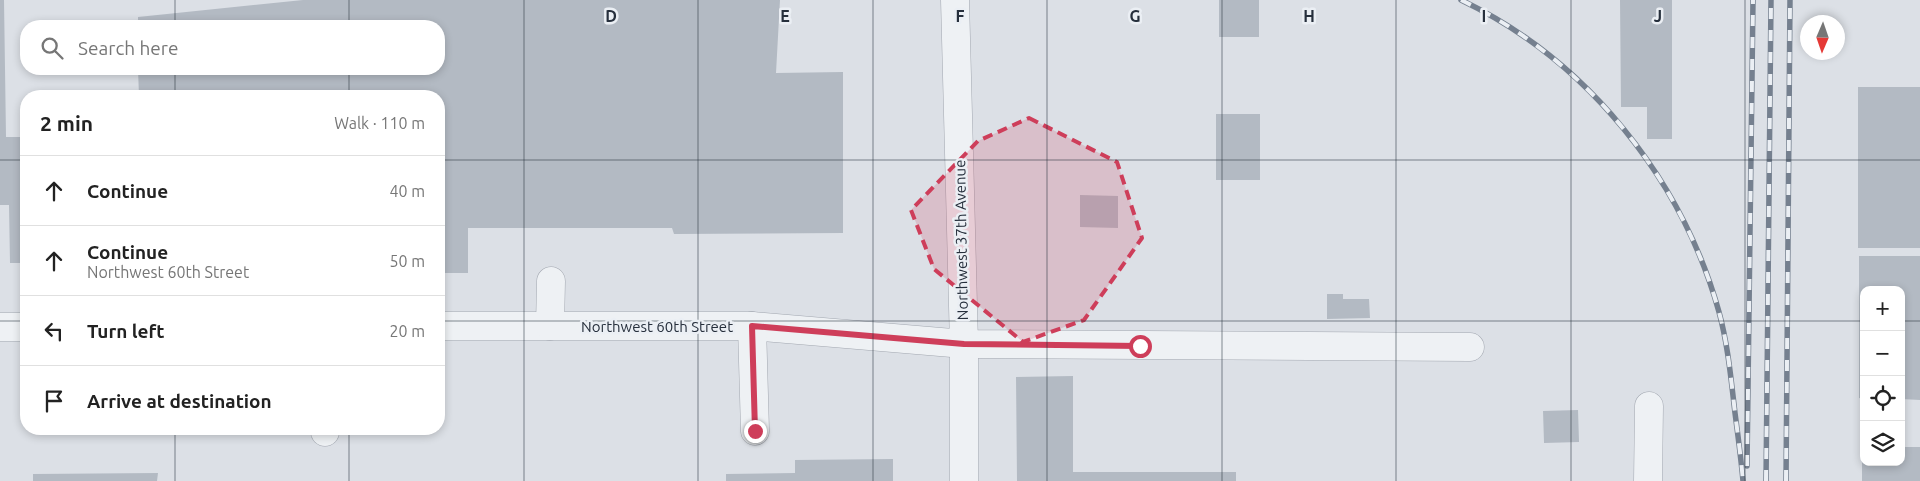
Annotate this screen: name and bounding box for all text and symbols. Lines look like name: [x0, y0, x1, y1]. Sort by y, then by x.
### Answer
text: D: [605, 7, 617, 25]
text: E: [780, 7, 790, 25]
text: F: [956, 7, 965, 25]
text: G: [1129, 7, 1141, 25]
text: H: [1303, 7, 1315, 25]
text: I: [1482, 7, 1486, 25]
text: J: [1654, 7, 1662, 25]
north arrow: [1800, 15, 1845, 60]
search box: [20, 20, 445, 75]
icon: search: [38, 34, 66, 62]
text: Search here: [78, 37, 178, 59]
text: 2 min: [40, 111, 93, 135]
text: Walk · 110 m: [334, 114, 425, 132]
street label: Northwest 37th Avenue: [951, 160, 971, 320]
icon: ahead: [40, 177, 68, 205]
text: Continue: [87, 180, 168, 202]
text: 40 m: [389, 182, 425, 200]
text: Continue: [87, 241, 168, 263]
icon: ahead: [40, 247, 68, 275]
text: 50 m: [389, 252, 425, 270]
text: Northwest 60th Street: [87, 263, 249, 281]
map controls: [1860, 286, 1905, 466]
button: +: [1860, 286, 1905, 331]
icon: left: [40, 317, 68, 345]
street label: Northwest 60th Street: [581, 318, 733, 335]
text: Turn left: [87, 320, 165, 342]
text: 20 m: [389, 322, 425, 340]
button: −: [1860, 331, 1905, 376]
route start: [1129, 335, 1152, 358]
button: locate: [1860, 376, 1905, 421]
icon: arrive: [40, 387, 68, 415]
text: Arrive at destination: [87, 390, 272, 412]
route end: [744, 420, 767, 443]
button: layers: [1860, 421, 1905, 466]

